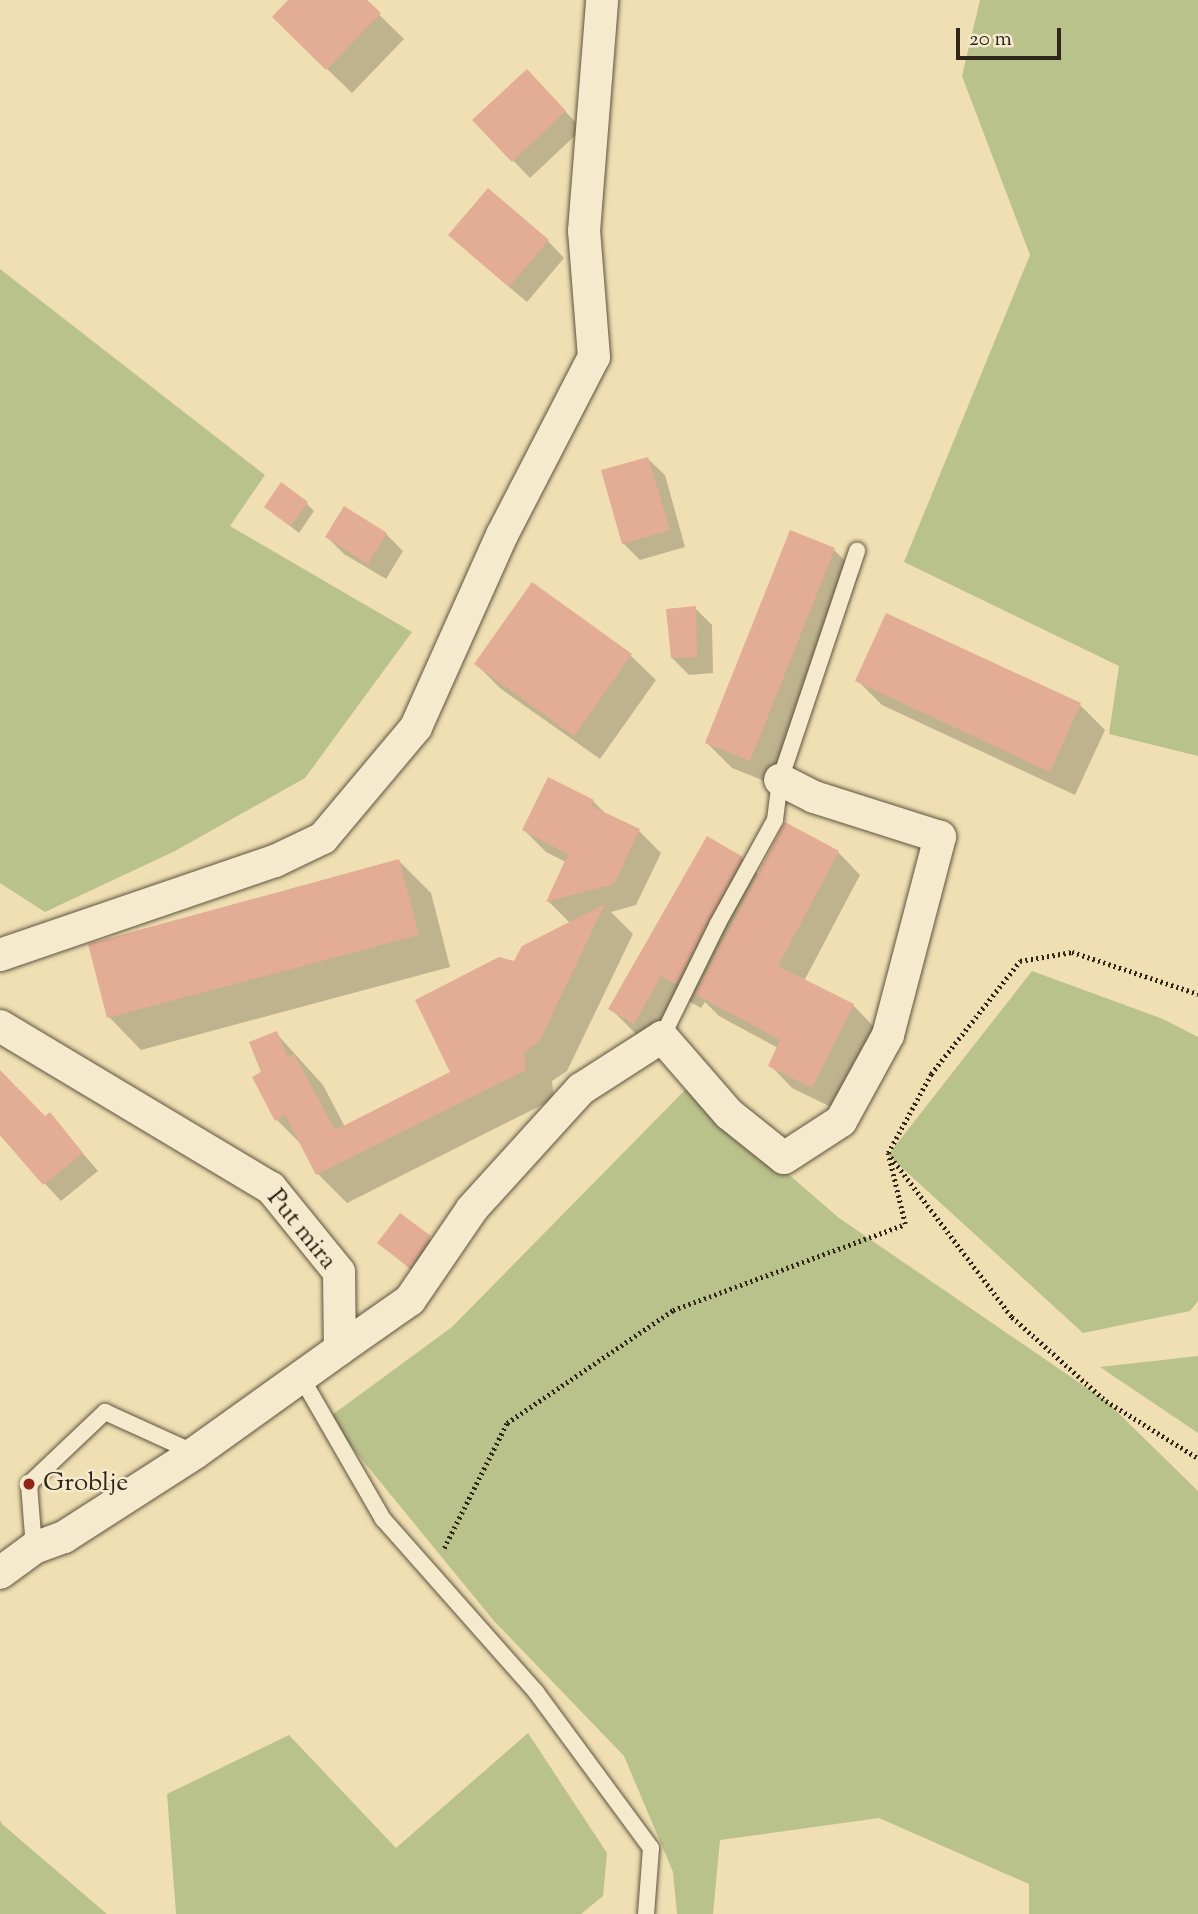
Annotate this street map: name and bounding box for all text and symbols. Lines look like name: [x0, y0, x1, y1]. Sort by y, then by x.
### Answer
scale bar: [960, 14, 1065, 58]
text: 20 m: [969, 25, 1012, 55]
street label: Put mira: [259, 1184, 343, 1276]
place label: Groblje: [43, 1468, 128, 1500]
marker: Groblje: [21, 1476, 37, 1492]

